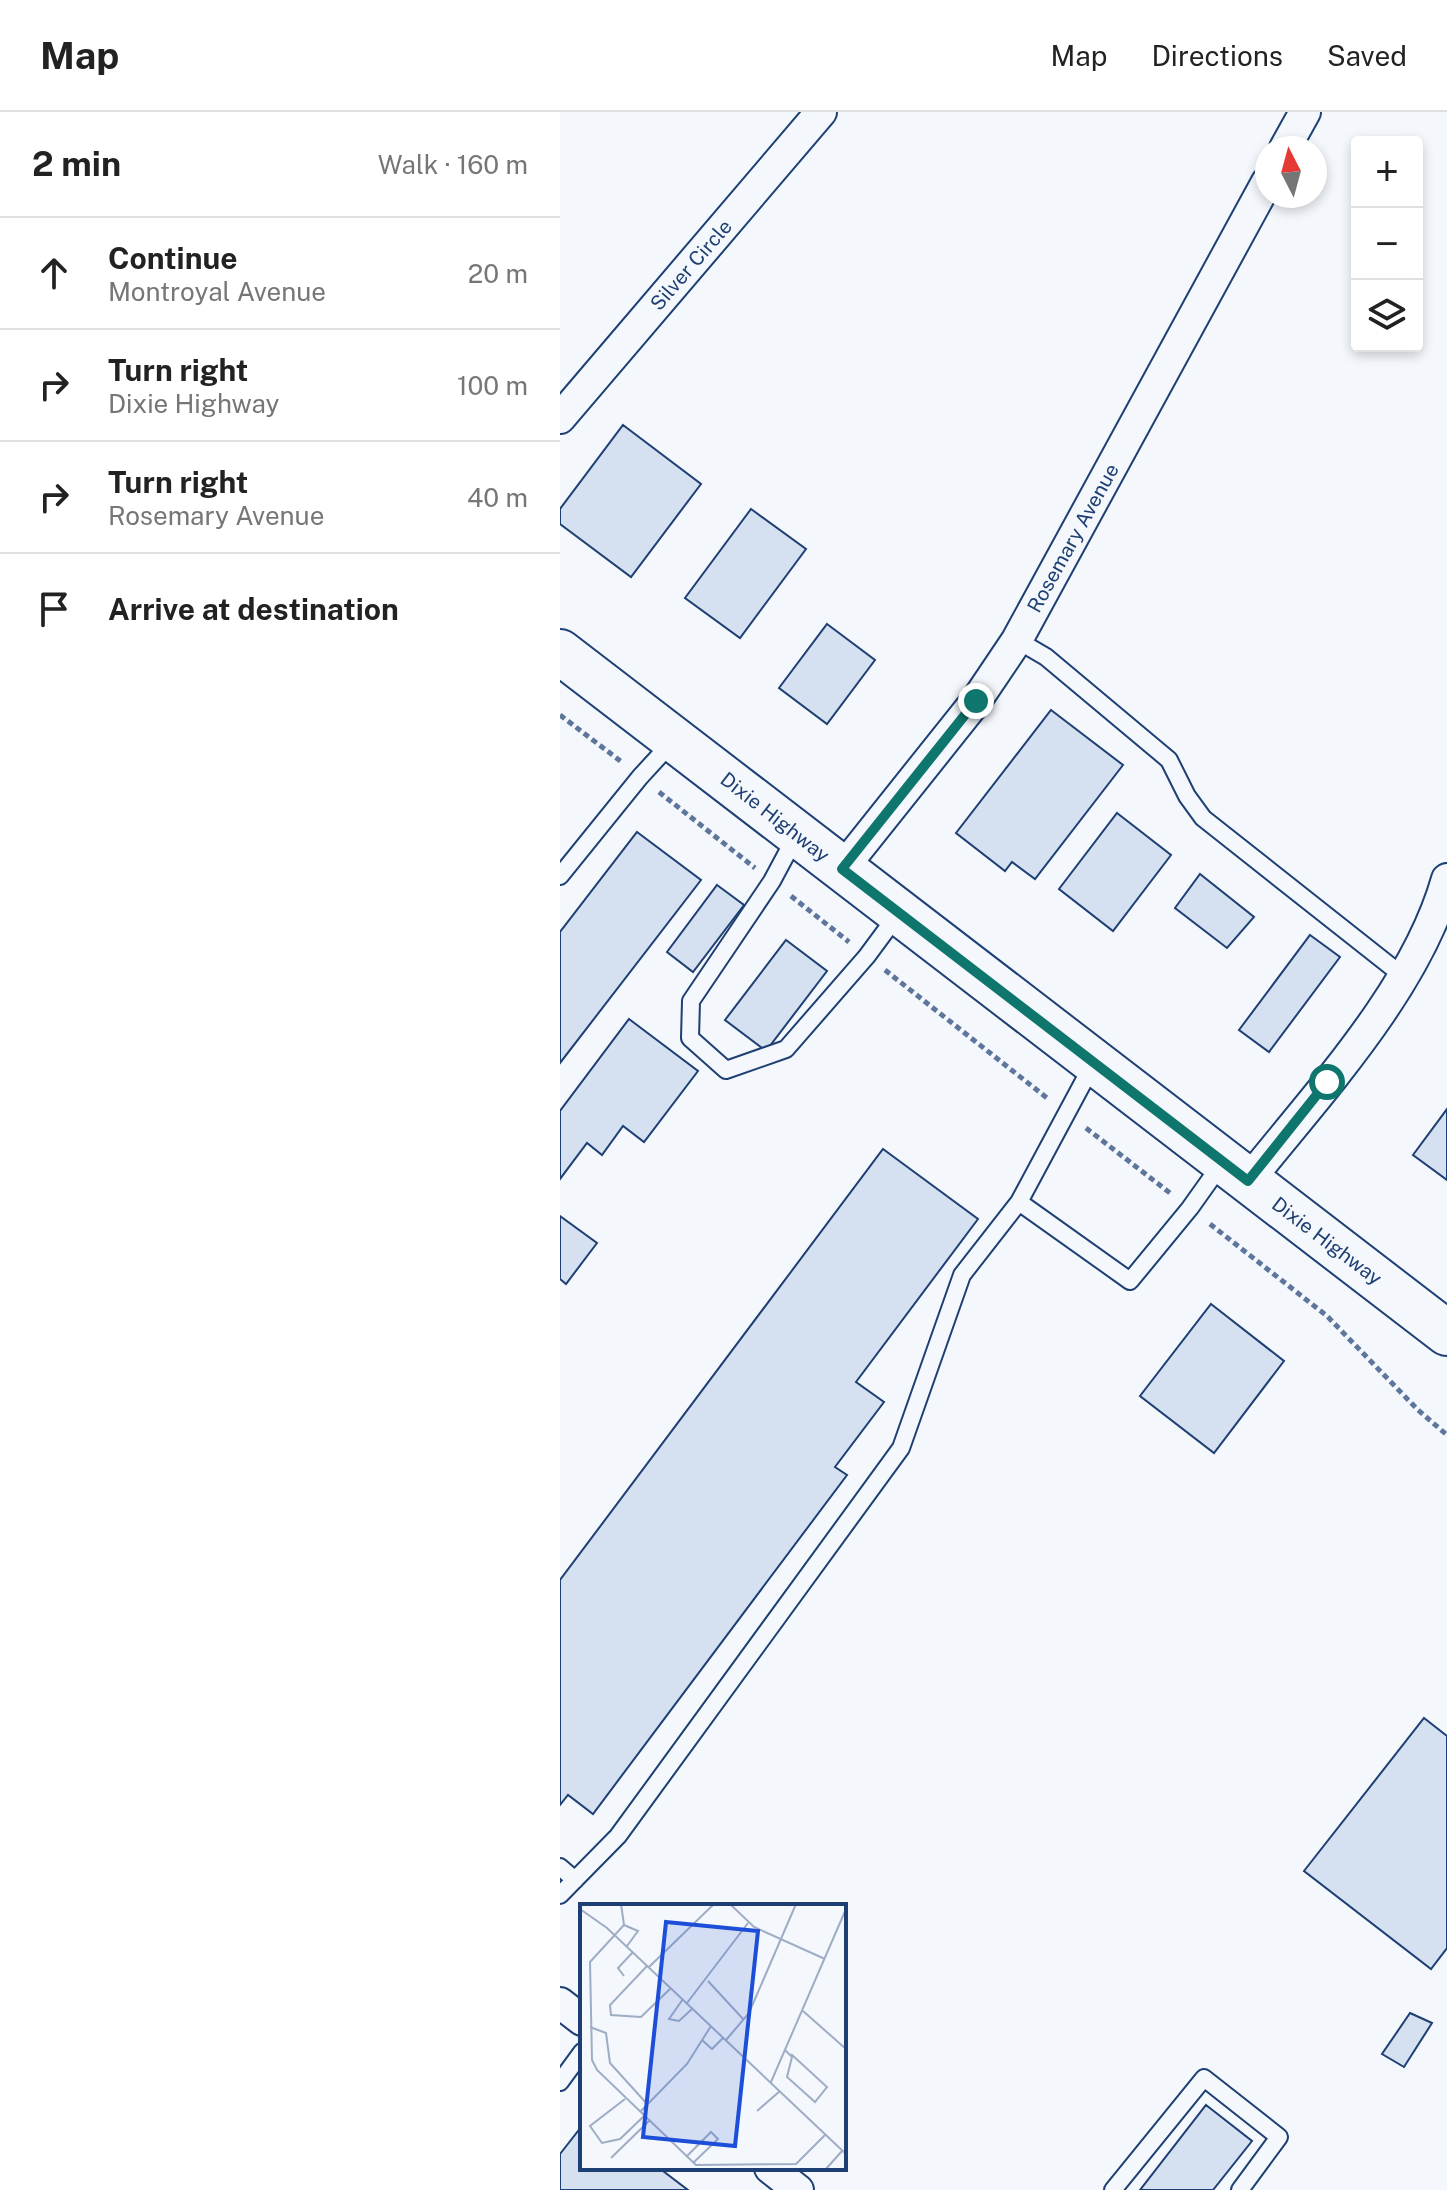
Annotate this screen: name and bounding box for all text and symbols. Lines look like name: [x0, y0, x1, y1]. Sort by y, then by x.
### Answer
text: Map: [40, 33, 119, 78]
text: Map: [1051, 39, 1107, 72]
text: Directions: [1151, 39, 1283, 72]
text: Saved: [1327, 39, 1407, 72]
north arrow: [1255, 136, 1327, 208]
map controls: [1351, 136, 1423, 352]
button: +: [1351, 136, 1423, 208]
text: 2 min: [32, 144, 121, 184]
text: Walk · 160 m: [378, 149, 528, 180]
button: −: [1351, 208, 1423, 280]
street label: Silver Circle: [645, 215, 737, 315]
text: Continue: [108, 240, 238, 276]
icon: ahead: [32, 251, 76, 295]
text: 20 m: [468, 258, 528, 289]
text: Montroyal Avenue: [108, 276, 326, 307]
button: layers: [1351, 280, 1423, 352]
text: Turn right: [108, 352, 248, 388]
icon: right: [32, 363, 76, 407]
text: 100 m: [457, 370, 528, 401]
text: Dixie Highway: [108, 388, 279, 419]
street label: Rosemary Avenue: [1022, 459, 1124, 617]
text: Turn right: [108, 464, 248, 500]
icon: right: [32, 475, 76, 519]
text: 40 m: [467, 482, 528, 513]
text: Rosemary Avenue: [108, 500, 324, 531]
icon: arrive: [32, 587, 76, 631]
text: Arrive at destination: [108, 591, 399, 627]
route end: [958, 683, 994, 719]
street label: Dixie Highway: [716, 767, 835, 867]
route start: [1309, 1064, 1345, 1100]
street label: Dixie Highway: [1267, 1192, 1387, 1290]
inset map: [580, 1904, 846, 2170]

